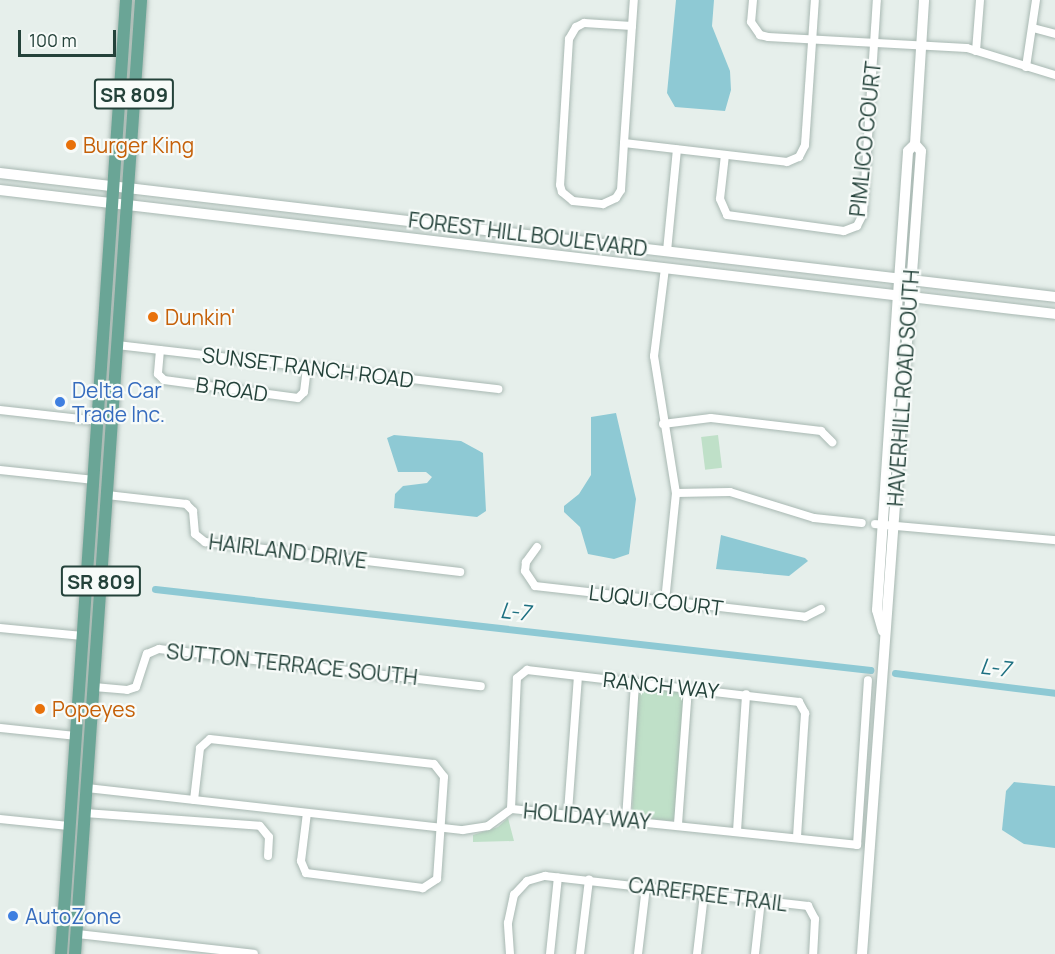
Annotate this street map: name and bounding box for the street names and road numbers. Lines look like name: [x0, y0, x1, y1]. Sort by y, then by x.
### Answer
street label: PIMLICO COURT: [844, 60, 886, 218]
road number: SR 809: [94, 77, 174, 111]
street label: FOREST HILL BOULEVARD: [406, 207, 650, 261]
street label: HAVERHILL ROAD SOUTH: [882, 268, 924, 508]
street label: SUNSET RANCH ROAD: [200, 341, 416, 393]
street label: B ROAD: [194, 371, 270, 407]
street label: HAIRLAND DRIVE: [207, 529, 369, 573]
road number: SR 809: [60, 564, 142, 598]
street label: LUQUI COURT: [587, 579, 725, 621]
street label: SUTTON TERRACE SOUTH: [165, 638, 419, 690]
street label: RANCH WAY: [602, 666, 720, 704]
street label: HOLIDAY WAY: [522, 798, 652, 834]
street label: CAREFREE TRAIL: [627, 872, 789, 916]

